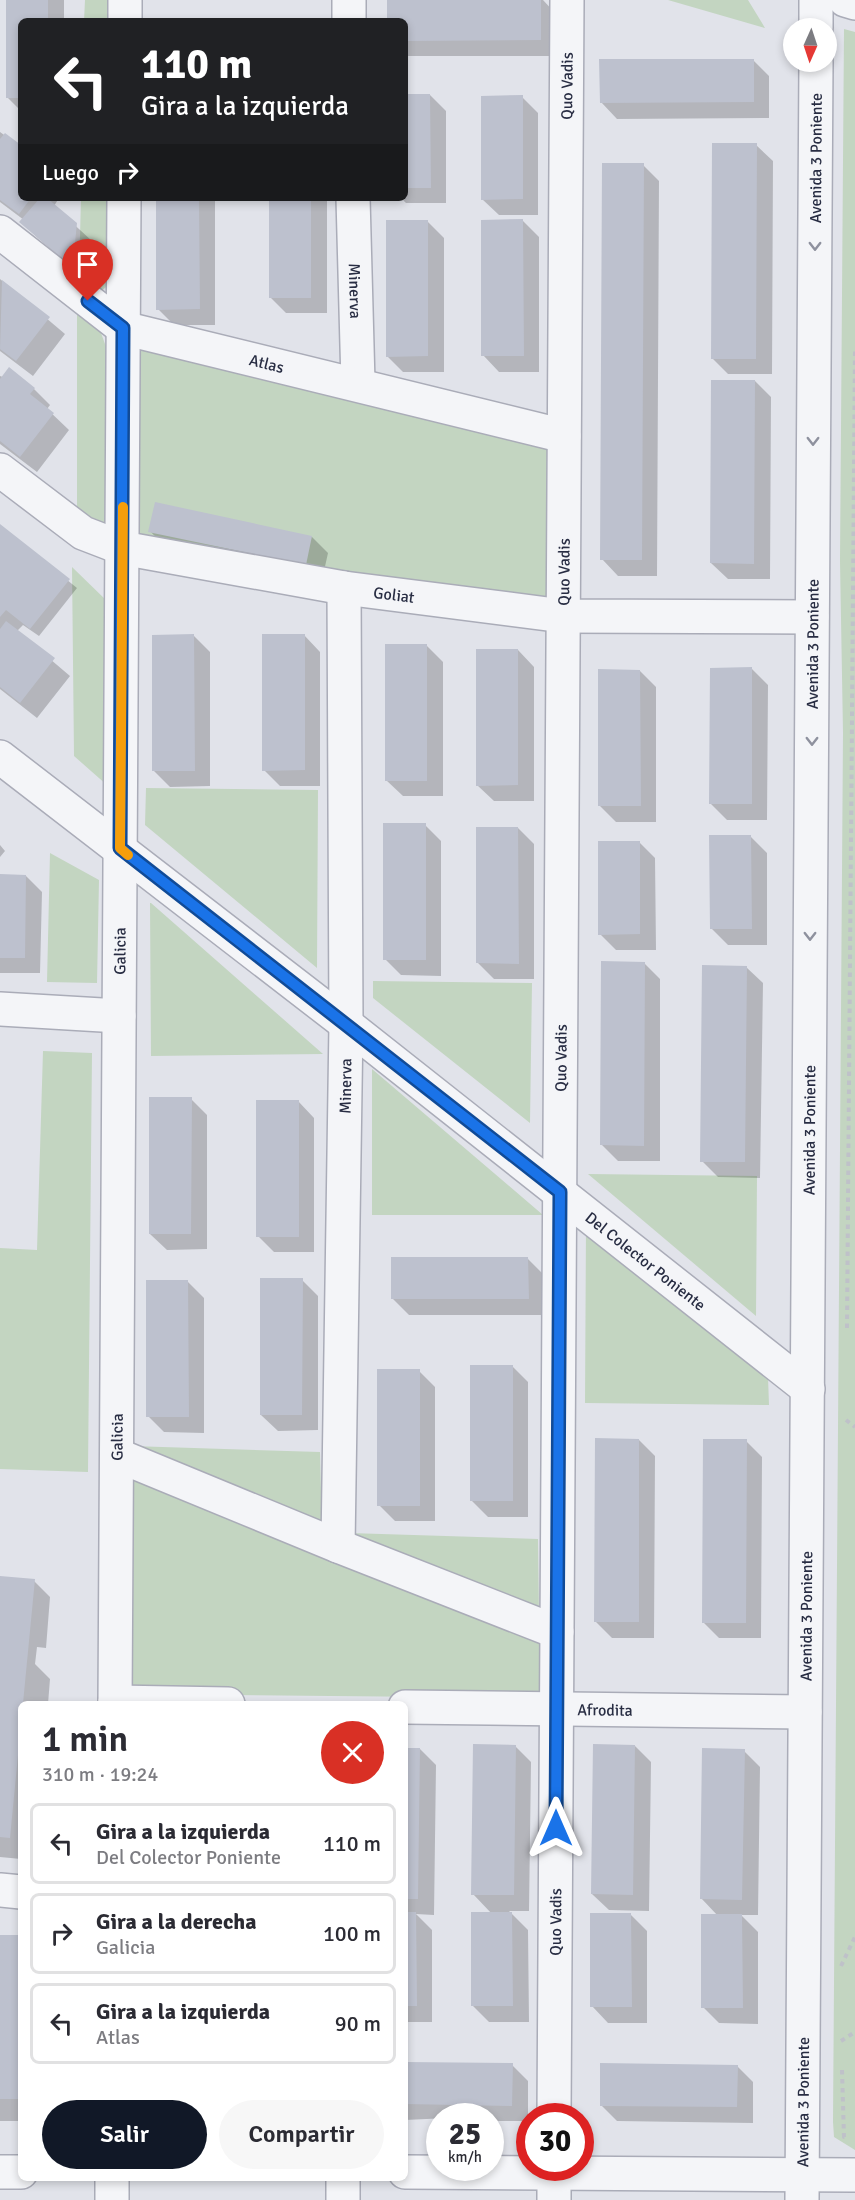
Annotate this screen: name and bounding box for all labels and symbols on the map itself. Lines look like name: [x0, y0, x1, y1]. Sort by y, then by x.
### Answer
north arrow: [783, 18, 837, 72]
street label: Quo Vadis: [557, 52, 578, 120]
street label: Avenida 3 Poniente: [806, 93, 827, 223]
pin: [62, 239, 113, 301]
one-way arrow: [809, 241, 821, 250]
street label: Minerva: [344, 263, 365, 319]
street label: Atlas: [247, 350, 286, 378]
one-way arrow: [807, 436, 819, 445]
street label: Quo Vadis: [554, 538, 575, 606]
street label: Avenida 3 Poniente: [803, 579, 824, 709]
street label: Goliat: [372, 583, 416, 608]
one-way arrow: [806, 736, 818, 745]
street label: Galicia: [110, 927, 131, 975]
one-way arrow: [804, 931, 817, 940]
street label: Quo Vadis: [551, 1024, 572, 1092]
street label: Minerva: [336, 1058, 356, 1114]
street label: Avenida 3 Poniente: [800, 1065, 820, 1195]
street label: Del Colector Poniente: [581, 1208, 709, 1315]
street label: Galicia: [107, 1413, 128, 1461]
street label: Avenida 3 Poniente: [796, 1551, 817, 1681]
street label: Afrodita: [577, 1700, 633, 1721]
position arrow: [524, 1796, 588, 1860]
street label: Quo Vadis: [546, 1888, 566, 1956]
street label: Avenida 3 Poniente: [793, 2037, 814, 2167]
speed limit sign: 30: [516, 2103, 594, 2181]

